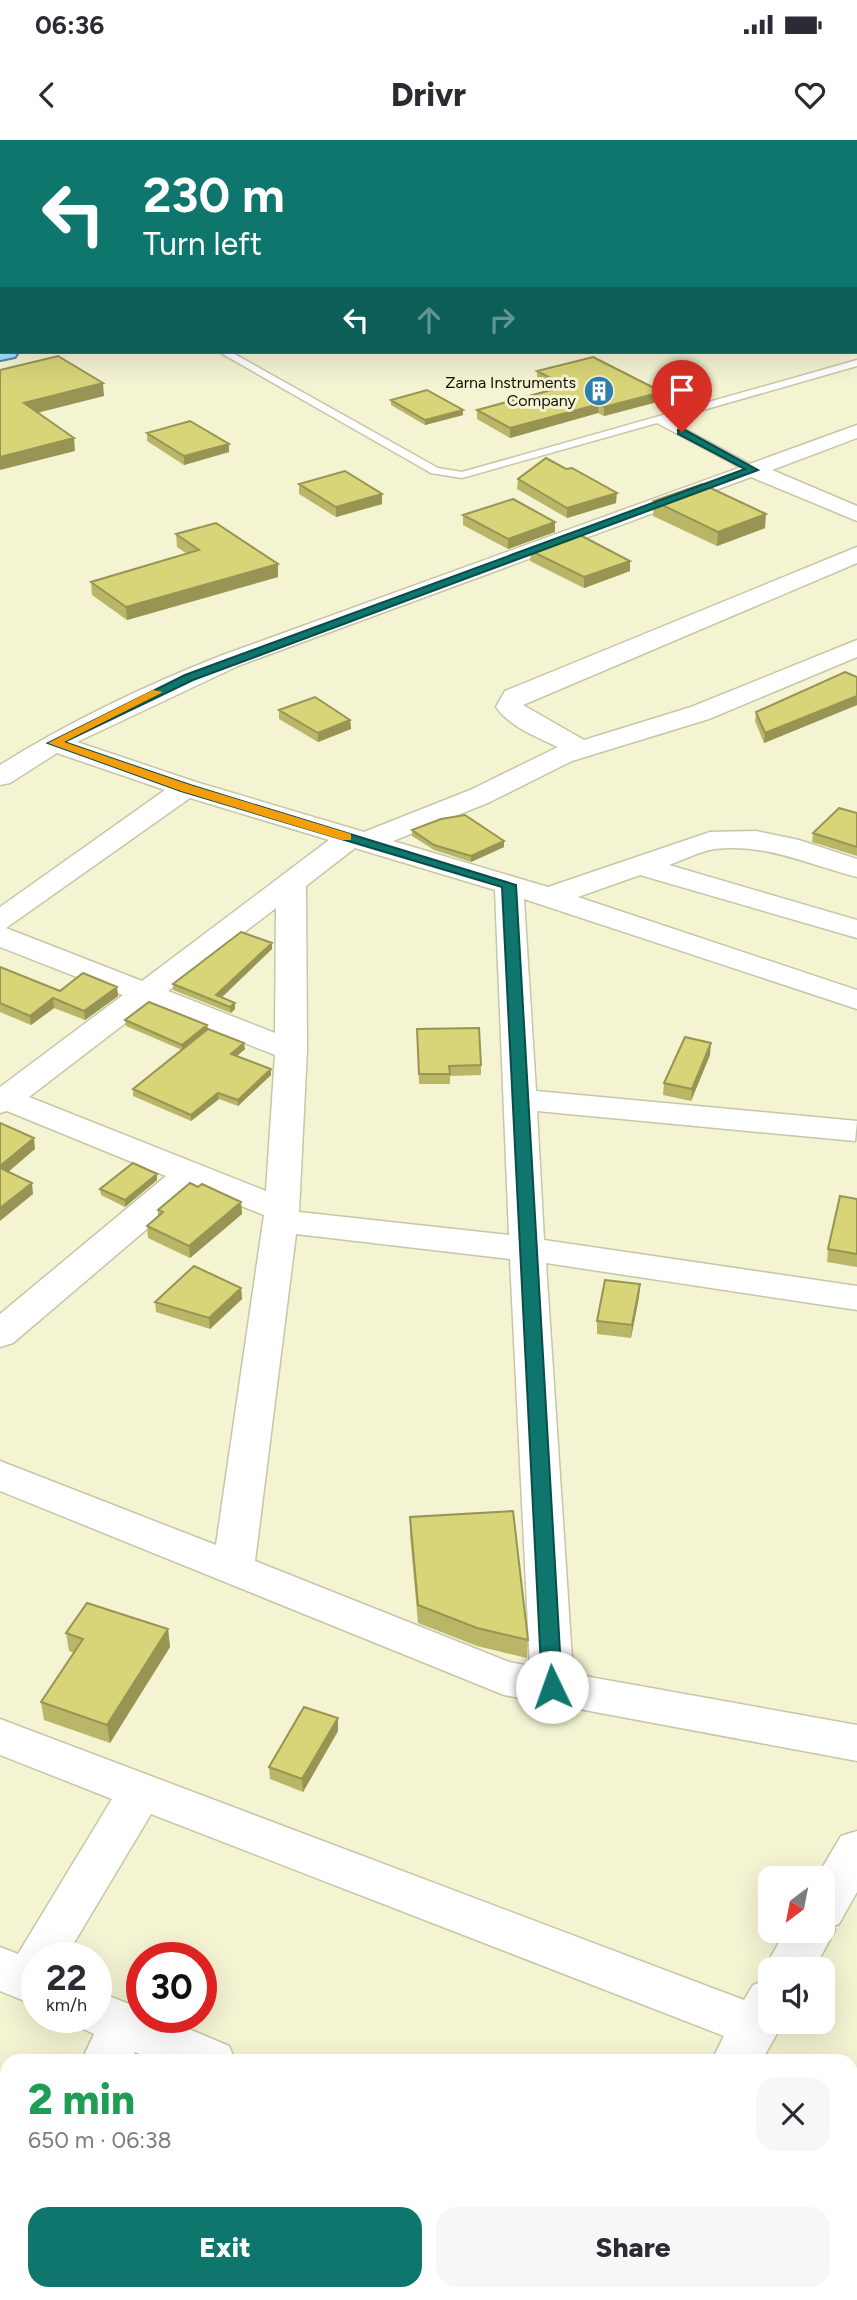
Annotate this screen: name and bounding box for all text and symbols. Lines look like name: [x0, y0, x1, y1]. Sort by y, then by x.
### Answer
text: 06:36: [35, 9, 104, 41]
icon: back: [28, 76, 66, 114]
text: Drivr: [391, 76, 466, 114]
icon: heart: [791, 76, 829, 114]
text: 230 m: [143, 165, 285, 224]
icon: left: [28, 168, 119, 259]
text: Turn left: [143, 225, 262, 263]
icon: left: [337, 301, 375, 339]
icon: ahead: [410, 301, 448, 339]
icon: right: [483, 301, 521, 339]
pin: [652, 360, 712, 432]
icon: arrive: [663, 371, 701, 409]
place label: Zarna Instruments Company: [445, 373, 577, 410]
building icon: Zarna Instruments Company: [582, 374, 616, 408]
position arrow: [515, 1650, 589, 1724]
north arrow: [758, 1866, 835, 1942]
map controls: [758, 1866, 835, 2034]
speed limit sign: 30: [126, 1942, 217, 2033]
text: 22: [46, 1957, 87, 1999]
button: sound: [758, 1957, 835, 2034]
text: km/h: [46, 1994, 87, 2016]
text: 2 min: [28, 2074, 135, 2125]
button: close: [756, 2077, 830, 2151]
text: 650 m · 06:38: [28, 2126, 172, 2154]
button: Exit: [28, 2207, 422, 2287]
button: Share: [436, 2207, 830, 2287]

